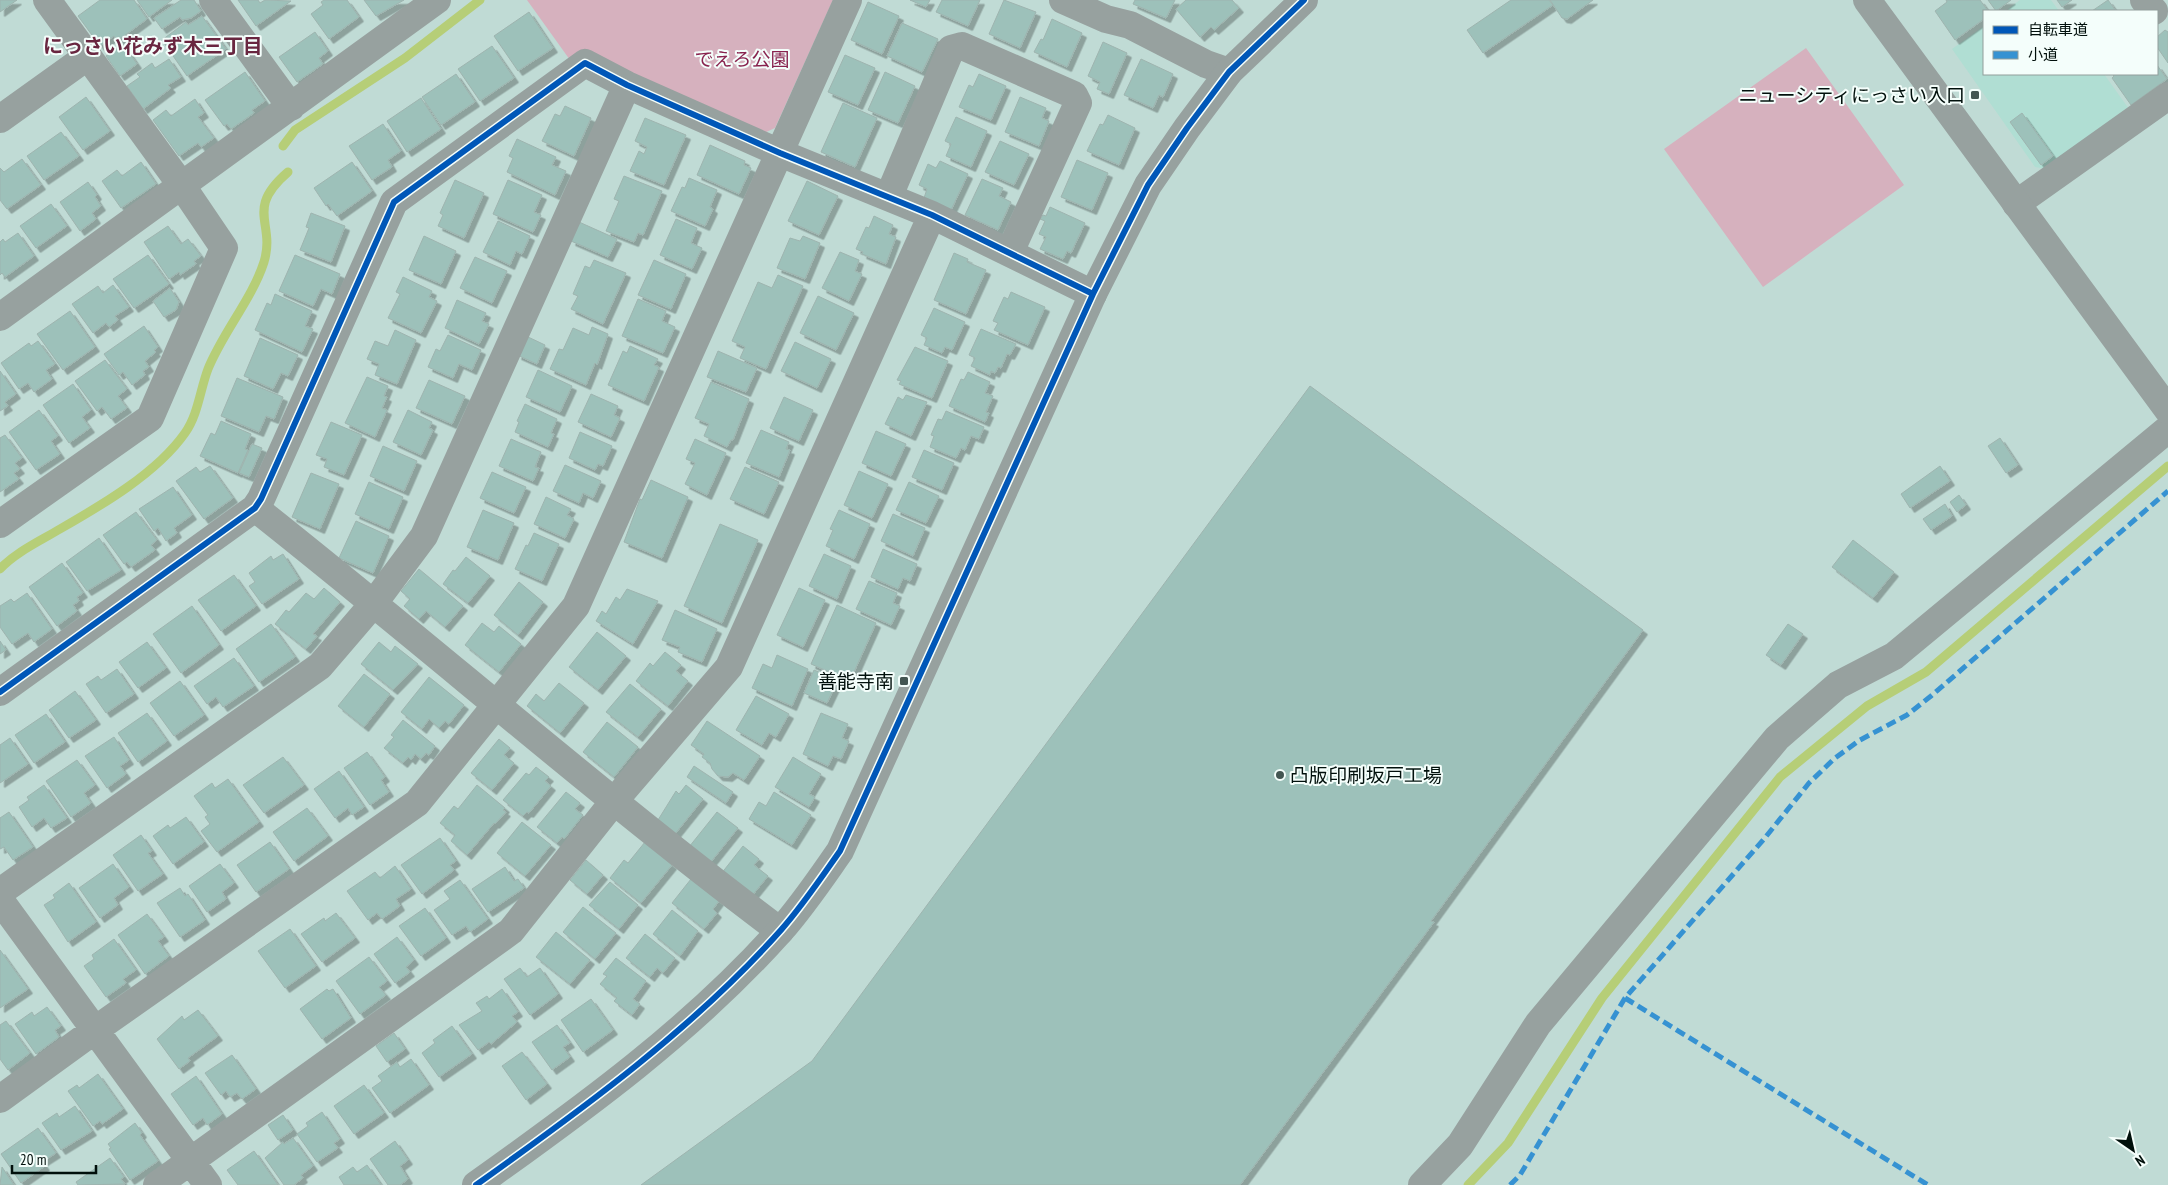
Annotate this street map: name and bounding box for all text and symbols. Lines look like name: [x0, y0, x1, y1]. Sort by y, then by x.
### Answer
legend: [1983, 10, 2158, 75]
text: 自転車道: [2028, 20, 2088, 39]
district label: にっさい花みず木三丁目: [43, 33, 263, 59]
text: 小道: [2028, 45, 2058, 64]
park label: でえろ公園: [694, 47, 790, 71]
place label: ニューシティにっさい入口: [1739, 83, 1965, 107]
marker: ニューシティにっさい入口: [1969, 89, 1981, 101]
place label: 善能寺南: [818, 669, 894, 693]
marker: 善能寺南: [898, 675, 910, 687]
place label: 凸版印刷坂戸工場: [1290, 763, 1442, 787]
marker: 凸版印刷坂戸工場: [1274, 769, 1286, 781]
north arrow: [2108, 1125, 2158, 1175]
scale bar: [12, 1142, 96, 1174]
text: 20 m: [20, 1150, 46, 1169]
text: N: [2132, 1151, 2148, 1170]

